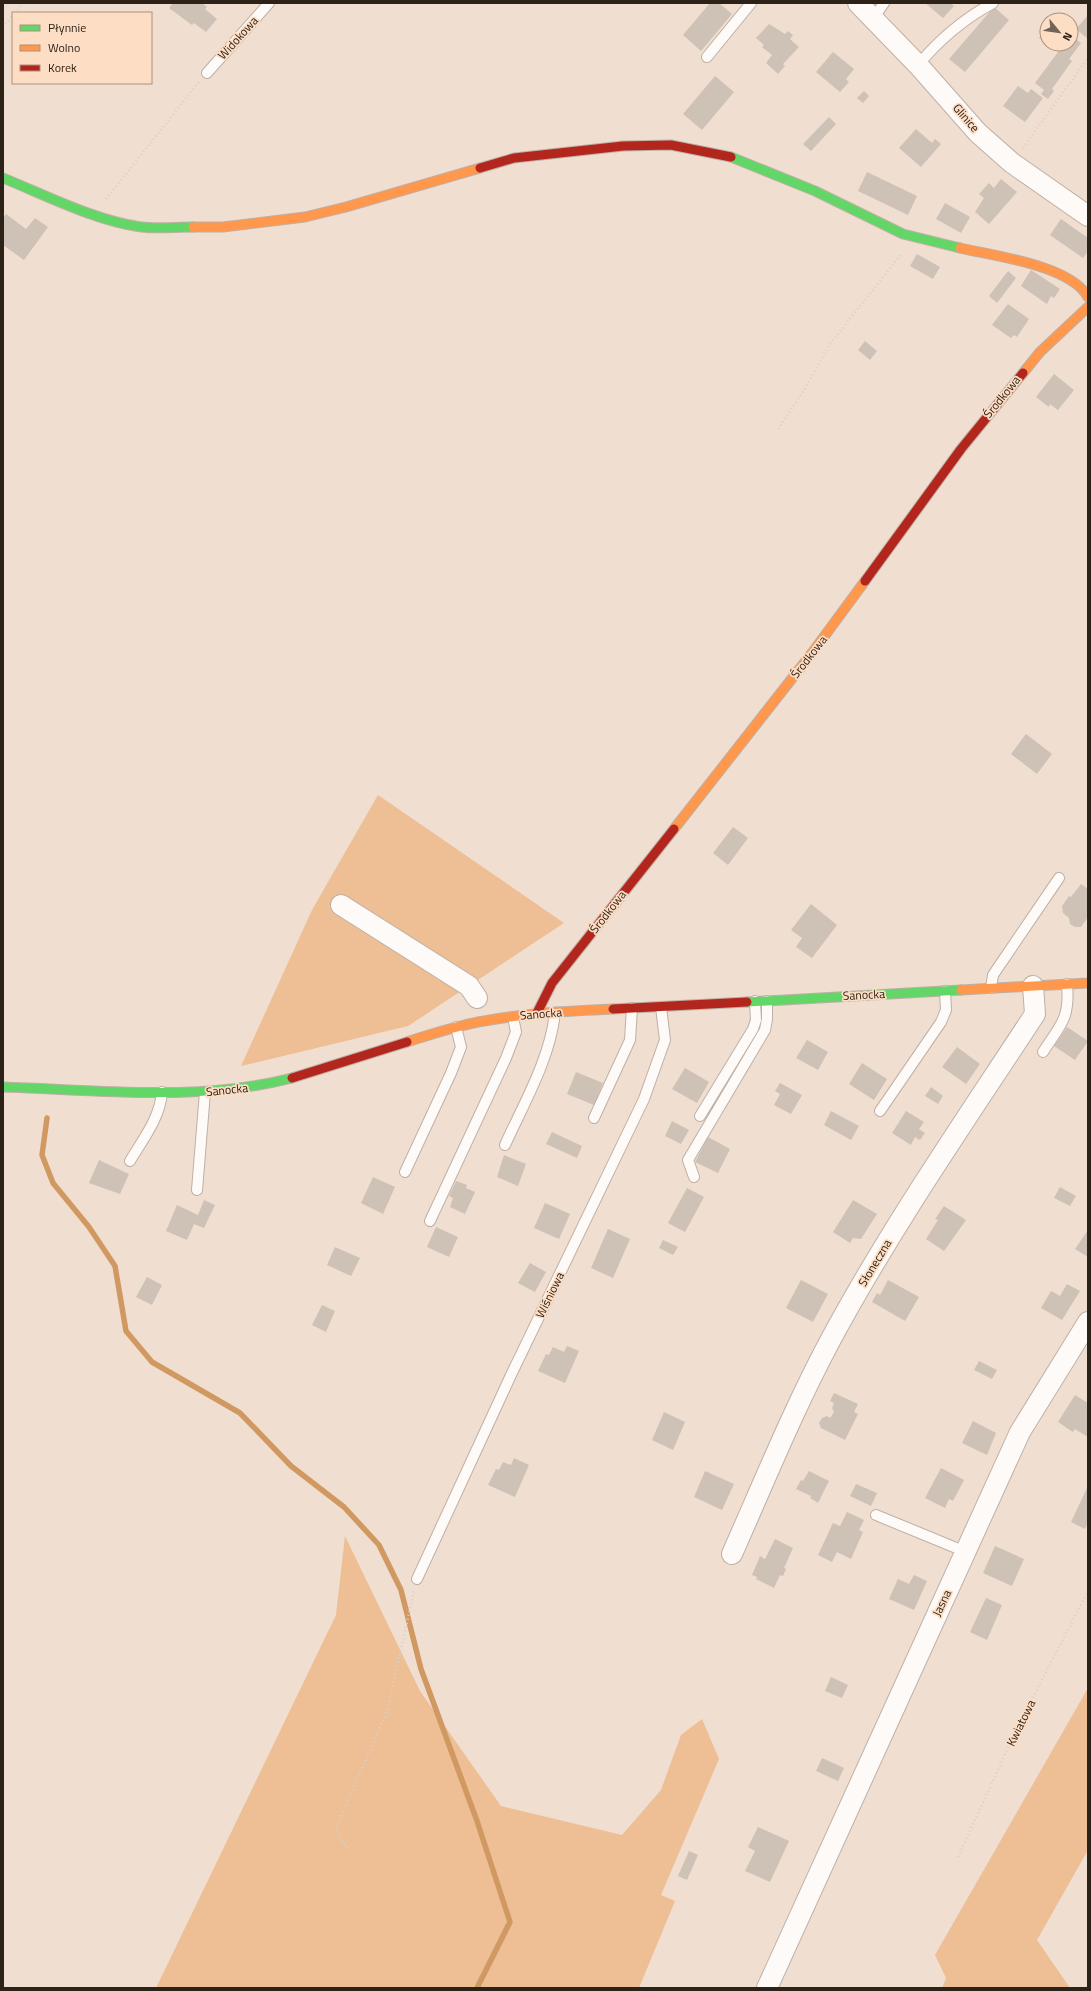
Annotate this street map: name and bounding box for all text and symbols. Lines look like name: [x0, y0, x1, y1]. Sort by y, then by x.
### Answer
legend: [12, 12, 152, 84]
street label: Widokowa: [213, 12, 262, 64]
north arrow: [1039, 12, 1079, 52]
text: Płynnie: [48, 18, 86, 37]
text: N: [1059, 30, 1077, 44]
text: Wolno: [48, 38, 80, 57]
text: Korek: [48, 58, 77, 77]
street label: Glinice: [948, 99, 984, 136]
street label: Środkowa: [978, 371, 1025, 422]
street label: Środkowa: [786, 631, 832, 682]
street label: Środkowa: [585, 886, 631, 937]
street label: Sanocka: [842, 984, 886, 1005]
street label: Sanocka: [519, 1002, 563, 1025]
street label: Sanocka: [205, 1078, 249, 1101]
street label: Słoneczna: [853, 1235, 896, 1290]
street label: Wiśniowa: [530, 1268, 569, 1321]
street label: Jasna: [927, 1586, 956, 1619]
street label: Kwiatowa: [1001, 1696, 1040, 1749]

